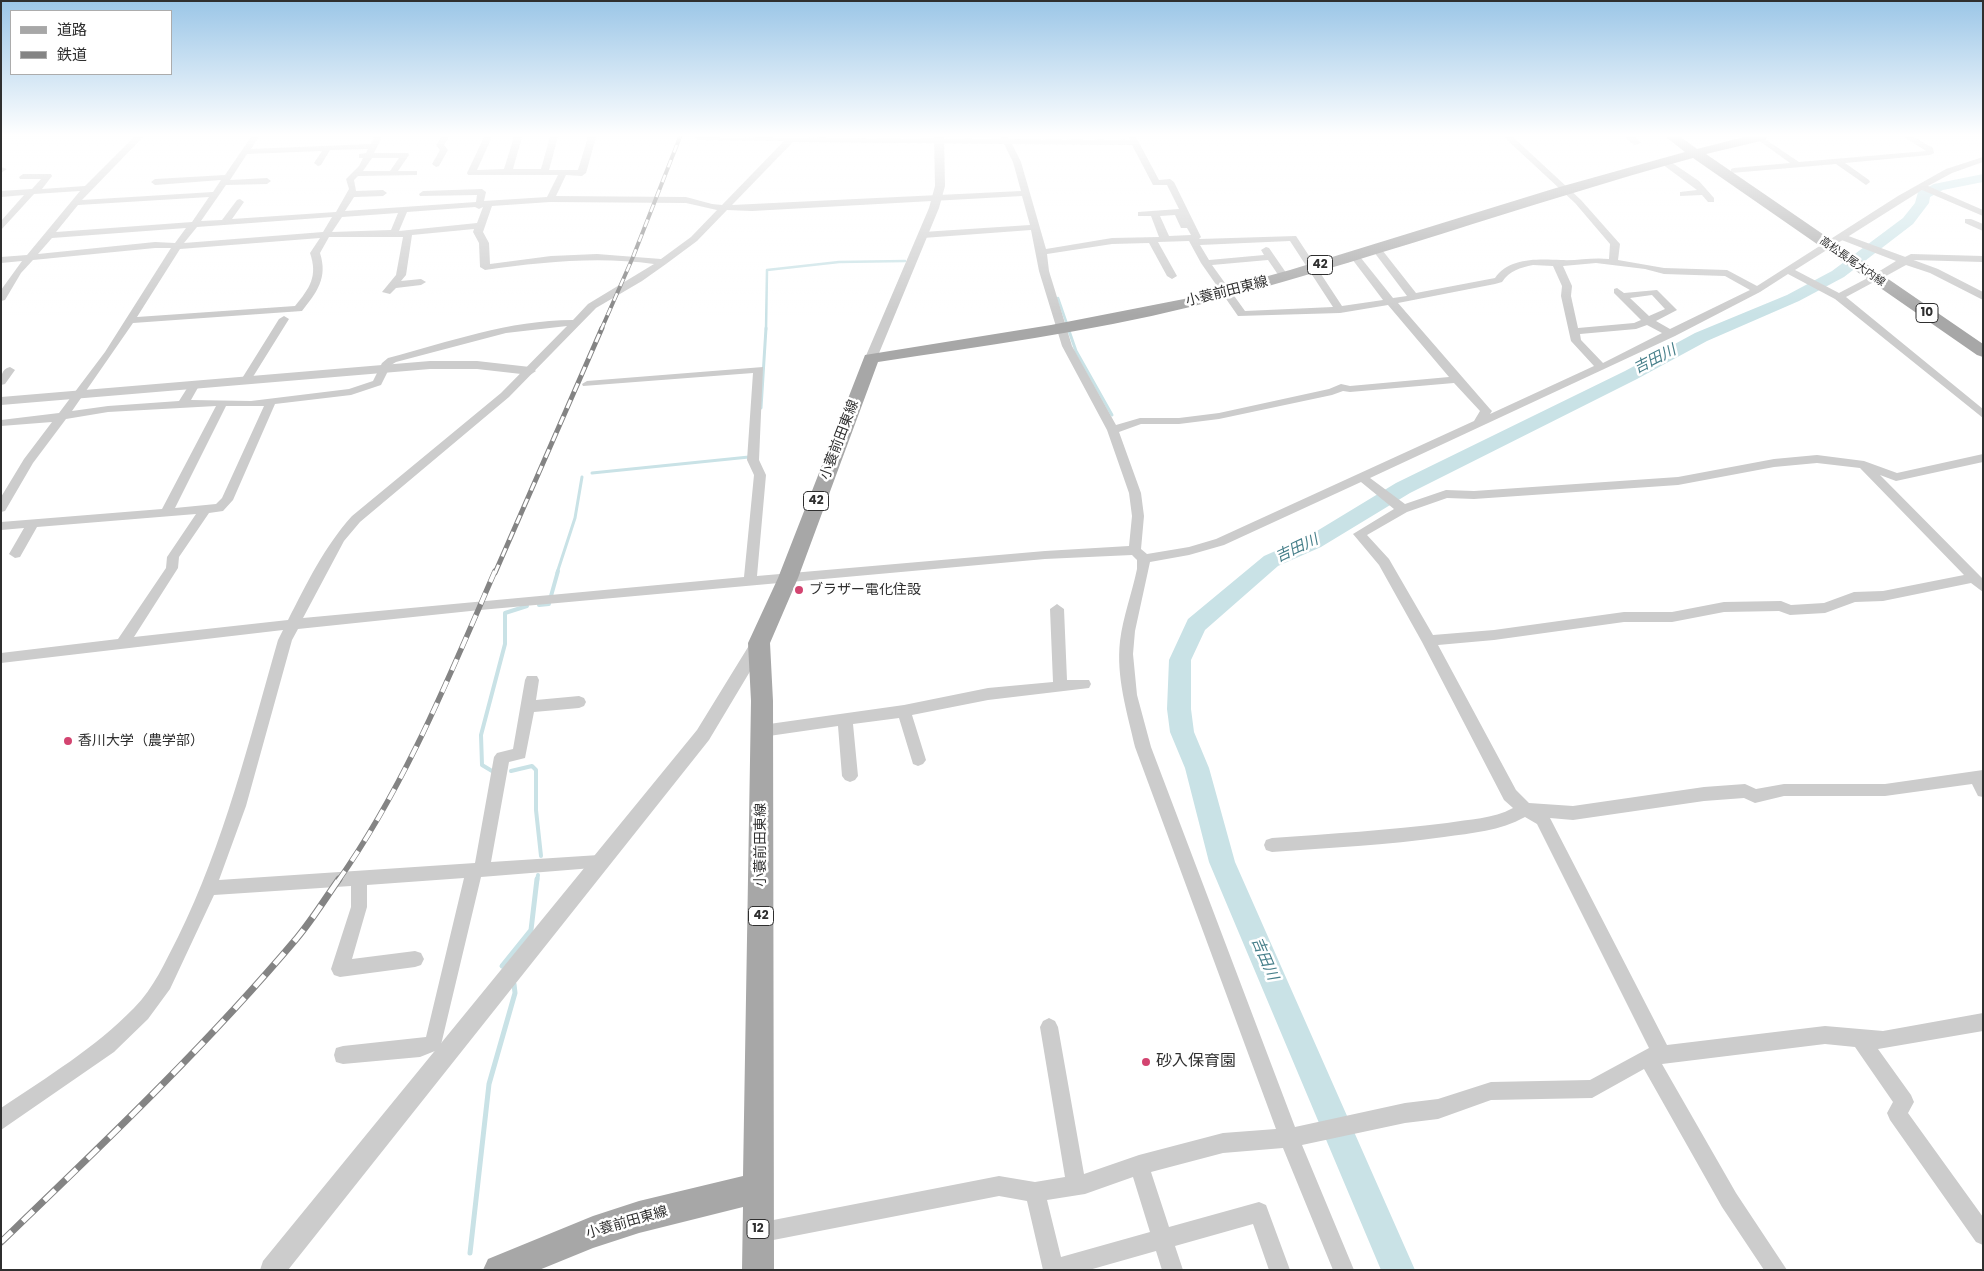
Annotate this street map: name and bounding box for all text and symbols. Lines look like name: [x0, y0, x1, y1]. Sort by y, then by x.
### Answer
legend: [10, 10, 172, 75]
text: 道路: [57, 19, 87, 40]
text: 鉄道: [57, 44, 87, 65]
street label: 高松長尾大内線: [1817, 235, 1887, 289]
road number: 42: [1308, 256, 1332, 274]
street label: 小蓑前田東線: [1184, 274, 1270, 310]
road number: 10: [1916, 304, 1938, 322]
water label: 吉田川: [1631, 342, 1679, 378]
street label: 小蓑前田東線: [817, 398, 863, 482]
road number: 42: [804, 492, 828, 511]
water label: 吉田川: [1273, 531, 1321, 567]
place label: ブラザー電化住設: [809, 582, 921, 598]
marker: ブラザー電化住設: [793, 584, 805, 596]
place label: 香川大学（農学部）: [78, 733, 204, 749]
marker: 香川大学（農学部）: [62, 735, 74, 747]
street label: 小蓑前田東線: [753, 803, 769, 887]
road number: 42: [748, 906, 774, 926]
water label: 吉田川: [1247, 935, 1281, 983]
place label: 砂入保育園: [1156, 1052, 1236, 1072]
marker: 砂入保育園: [1140, 1056, 1152, 1068]
street label: 小蓑前田東線: [584, 1203, 670, 1243]
road number: 12: [747, 1220, 769, 1238]

